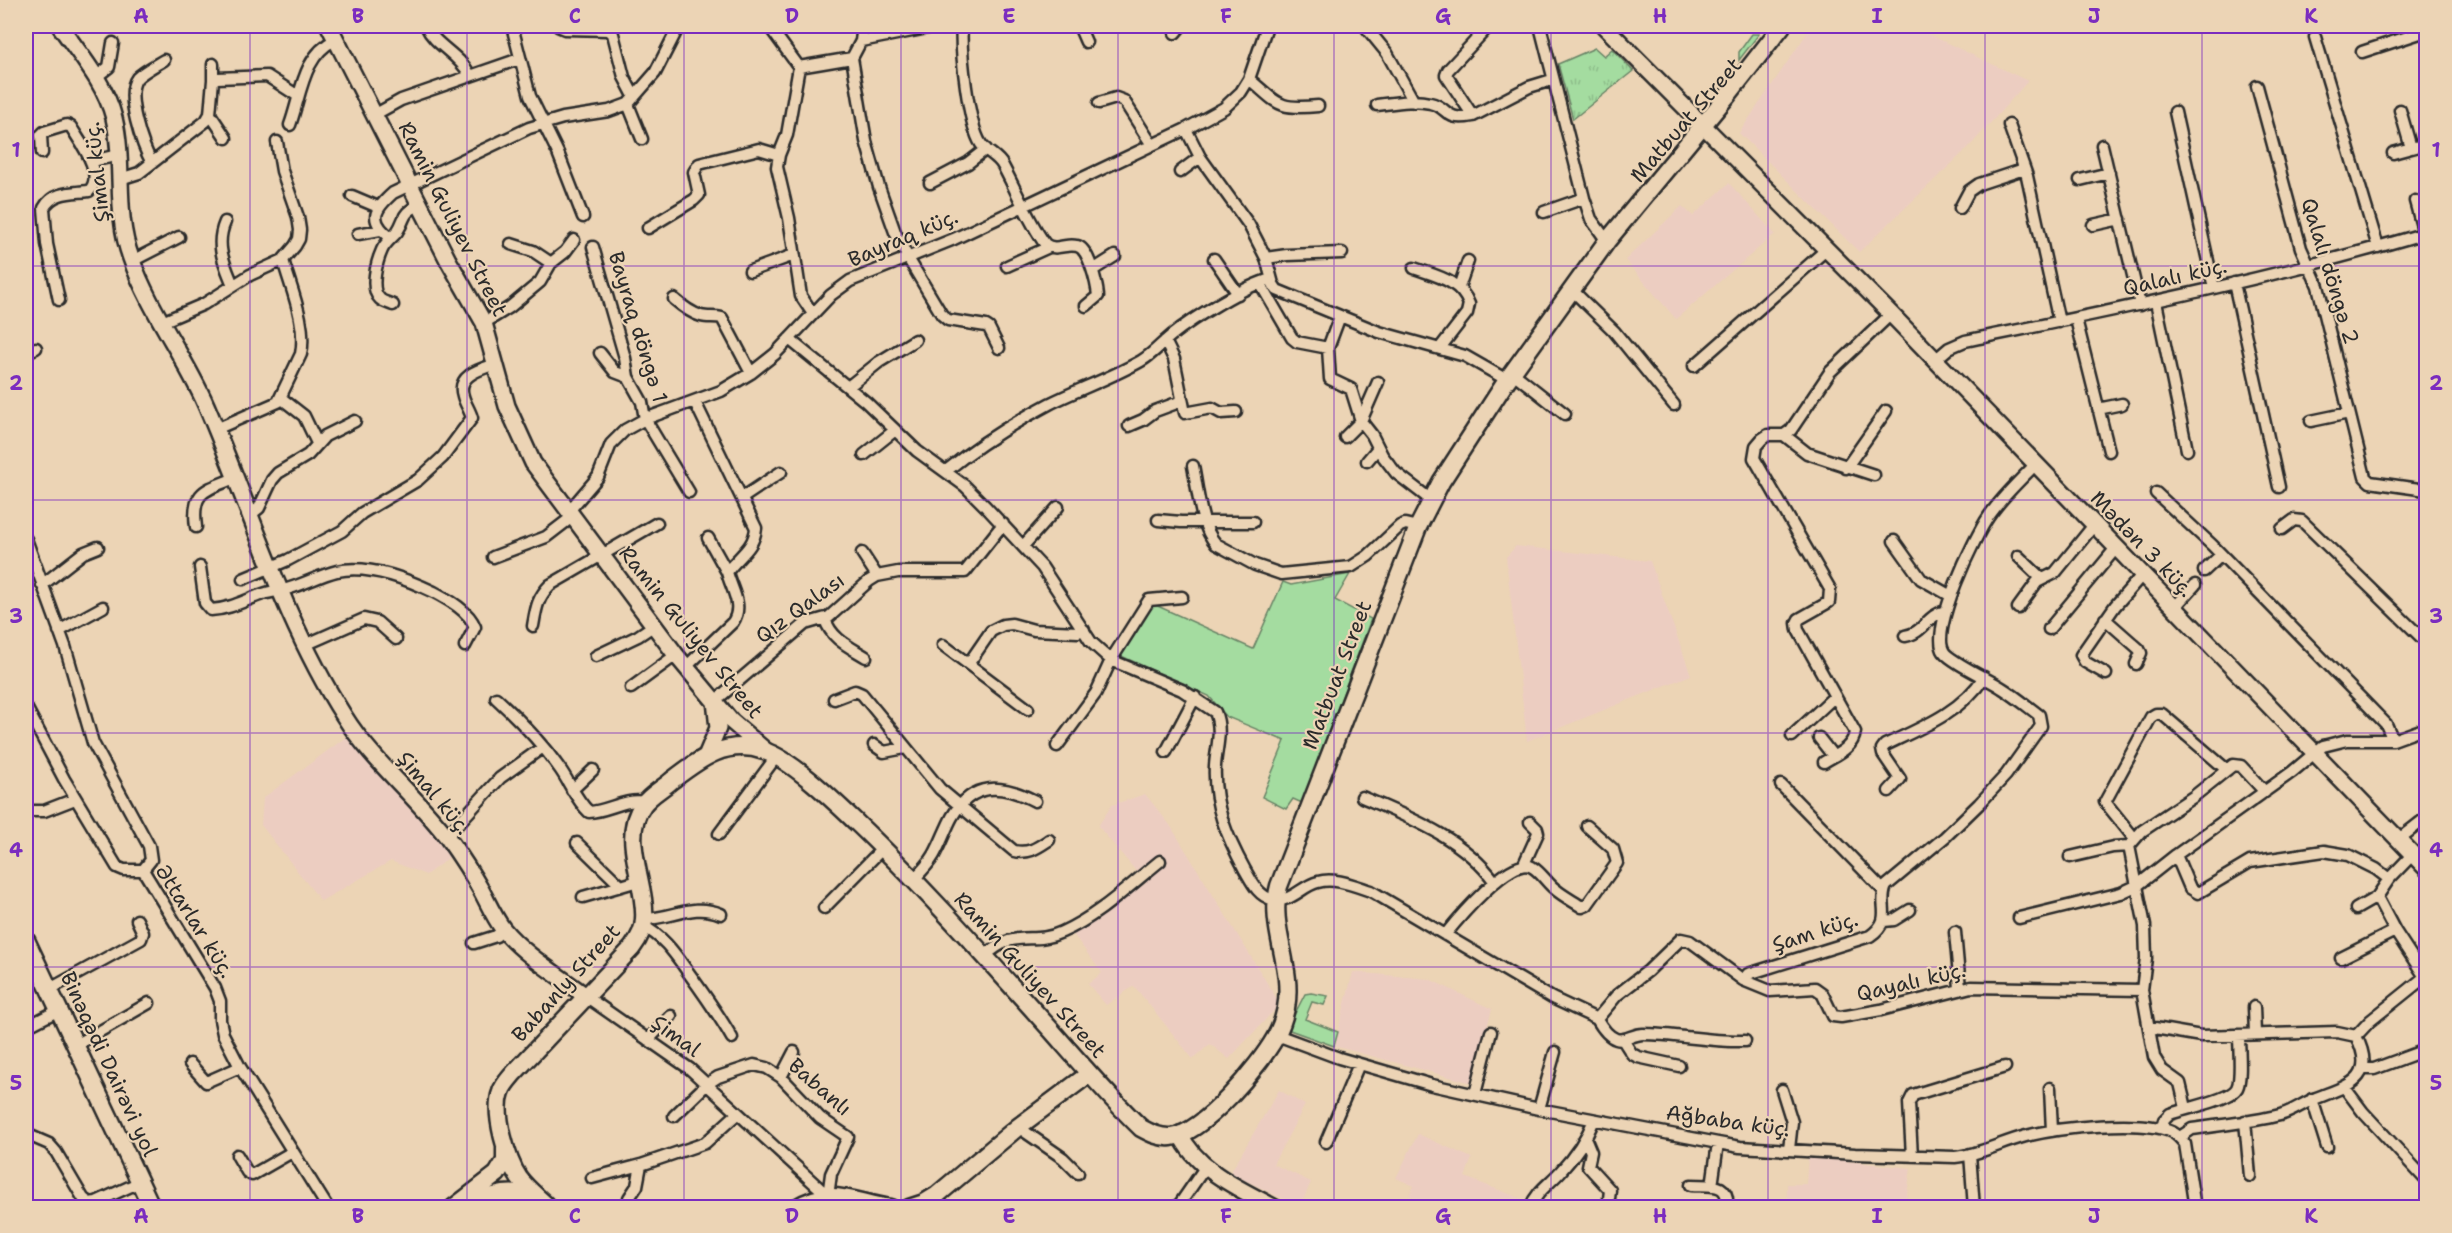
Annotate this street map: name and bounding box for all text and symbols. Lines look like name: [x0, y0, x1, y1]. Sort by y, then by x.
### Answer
text: A: [133, 3, 149, 29]
text: B: [352, 3, 364, 29]
text: C: [569, 3, 581, 29]
text: D: [785, 3, 799, 29]
text: E: [1002, 3, 1016, 29]
text: F: [1220, 3, 1232, 29]
text: G: [1435, 3, 1451, 29]
text: H: [1653, 3, 1667, 29]
text: I: [1871, 3, 1883, 29]
text: J: [2088, 3, 2101, 29]
text: K: [2304, 3, 2318, 29]
street label: Matbuat Street: [1624, 51, 1748, 189]
street label: Ramin Guliyev Street: [392, 117, 514, 321]
street label: Şimal küç.: [78, 120, 116, 224]
text: 1: [11, 137, 21, 163]
text: 1: [2431, 137, 2441, 163]
street label: Qalalı döngə 2: [2294, 194, 2366, 348]
street label: Bayraq küç.: [844, 202, 962, 274]
street label: Bayraq döngə 1: [602, 248, 674, 406]
street label: Qalalı küç.: [2120, 251, 2230, 303]
text: 2: [9, 370, 23, 396]
text: 2: [2429, 370, 2443, 396]
street label: Mədən 3 küç.: [2084, 485, 2200, 603]
street label: Ramin Guliyev Street: [613, 540, 769, 724]
street label: Qız Qalası: [750, 566, 850, 650]
street label: Matbuat Street: [1296, 597, 1378, 753]
text: 3: [9, 603, 23, 629]
text: 3: [2429, 603, 2443, 629]
street label: Şimal küç.: [391, 745, 477, 841]
text: 4: [9, 837, 23, 863]
text: 4: [2429, 837, 2443, 863]
street label: Əttarlar küç.: [149, 859, 241, 983]
street label: Ramin Guliyev Street: [948, 886, 1112, 1064]
street label: Şam küç.: [1768, 905, 1862, 959]
street label: Babanly Street: [505, 918, 627, 1048]
street label: Qayalı küç.: [1854, 956, 1968, 1008]
street label: Binəqədi Dairəvi yol: [54, 967, 164, 1161]
street label: Şimal: [646, 1009, 707, 1064]
street label: Babanlı: [782, 1052, 858, 1122]
text: 5: [10, 1070, 22, 1096]
text: 5: [2430, 1070, 2442, 1096]
street label: Ağbaba küç.: [1664, 1098, 1792, 1144]
text: A: [133, 1203, 149, 1229]
text: B: [352, 1203, 364, 1229]
text: C: [569, 1203, 581, 1229]
text: D: [785, 1203, 799, 1229]
text: E: [1002, 1203, 1016, 1229]
text: F: [1220, 1203, 1232, 1229]
text: G: [1435, 1203, 1451, 1229]
text: H: [1653, 1203, 1667, 1229]
text: I: [1871, 1203, 1883, 1229]
text: J: [2088, 1203, 2101, 1229]
text: K: [2304, 1203, 2318, 1229]

